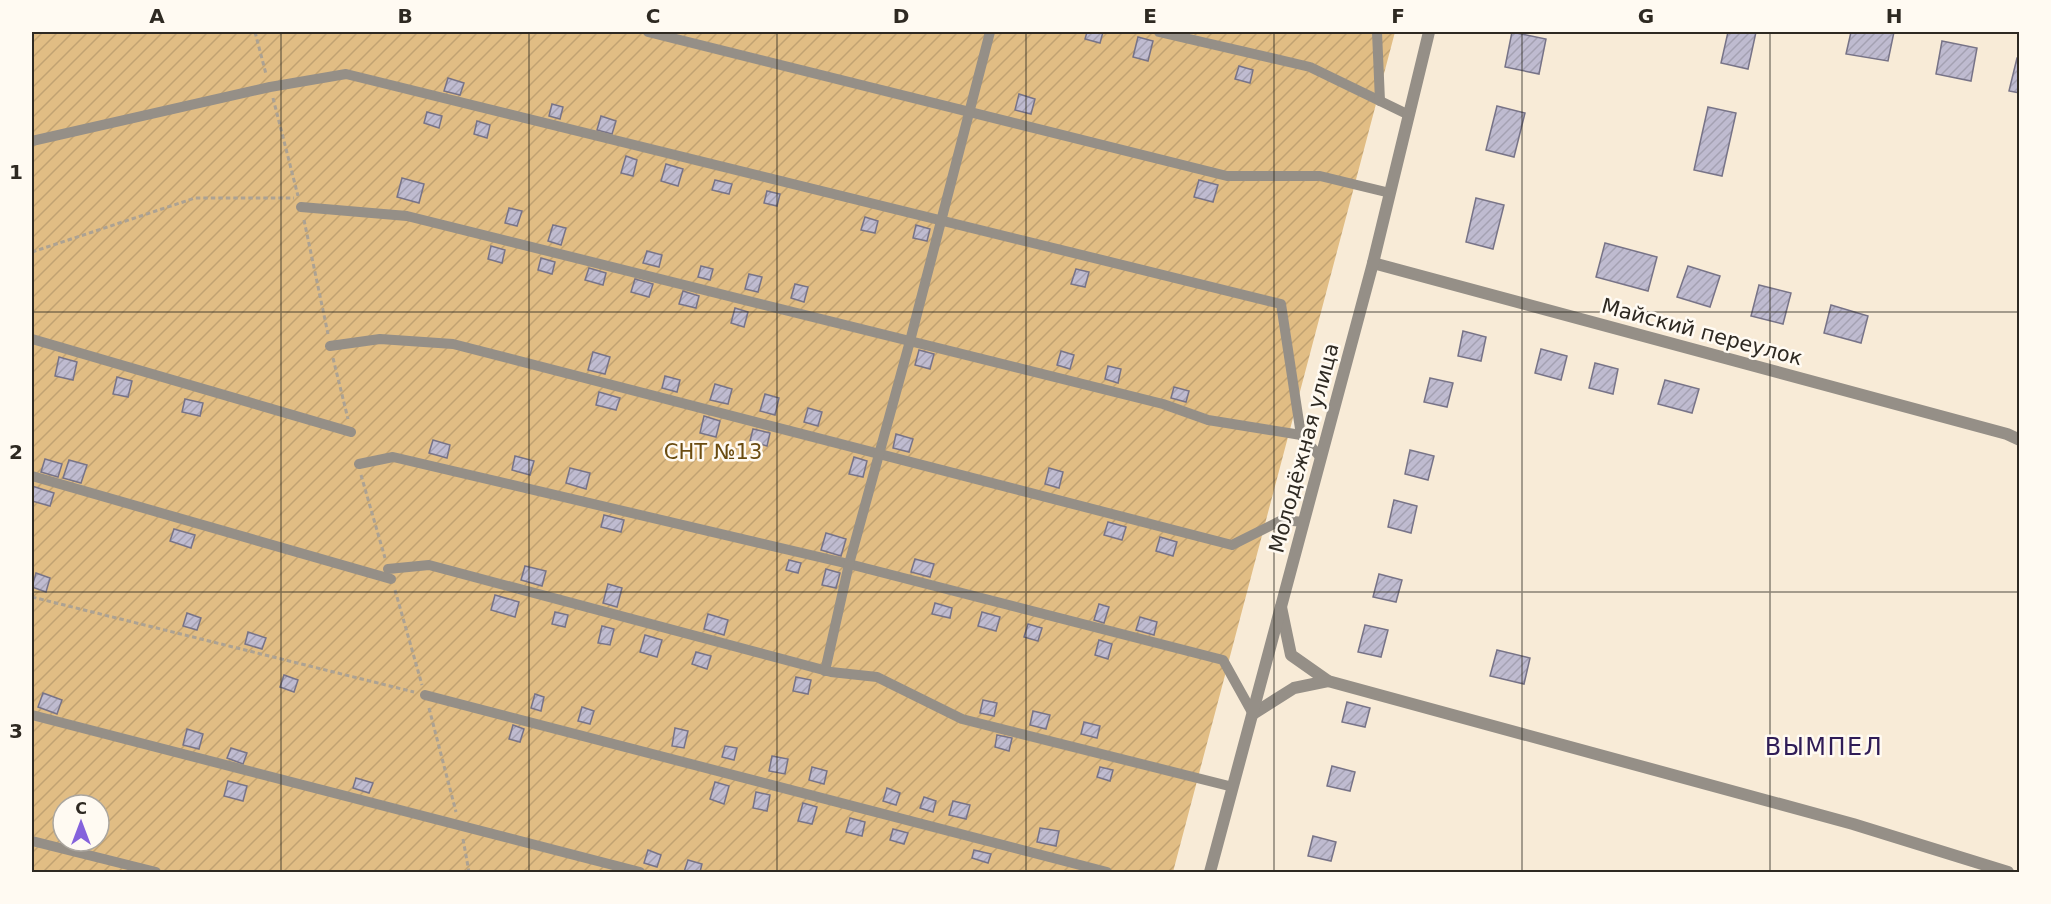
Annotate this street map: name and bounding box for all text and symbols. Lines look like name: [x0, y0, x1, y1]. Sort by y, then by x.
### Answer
text: A: [149, 4, 165, 28]
text: B: [397, 4, 413, 28]
text: C: [646, 4, 660, 28]
text: D: [893, 4, 909, 28]
text: E: [1143, 4, 1157, 28]
text: F: [1391, 4, 1405, 28]
text: G: [1638, 4, 1654, 28]
text: H: [1886, 4, 1902, 28]
text: 1: [9, 160, 23, 184]
street label: Майский переулок: [1599, 294, 1805, 370]
street label: Молодёжная улица: [1264, 340, 1344, 556]
text: 2: [9, 440, 23, 464]
park label: СНТ №13: [664, 440, 762, 464]
text: 3: [9, 719, 23, 743]
district label: ВЫМПЕЛ: [1765, 733, 1883, 761]
north arrow: [51, 793, 111, 853]
text: С: [75, 799, 87, 818]

